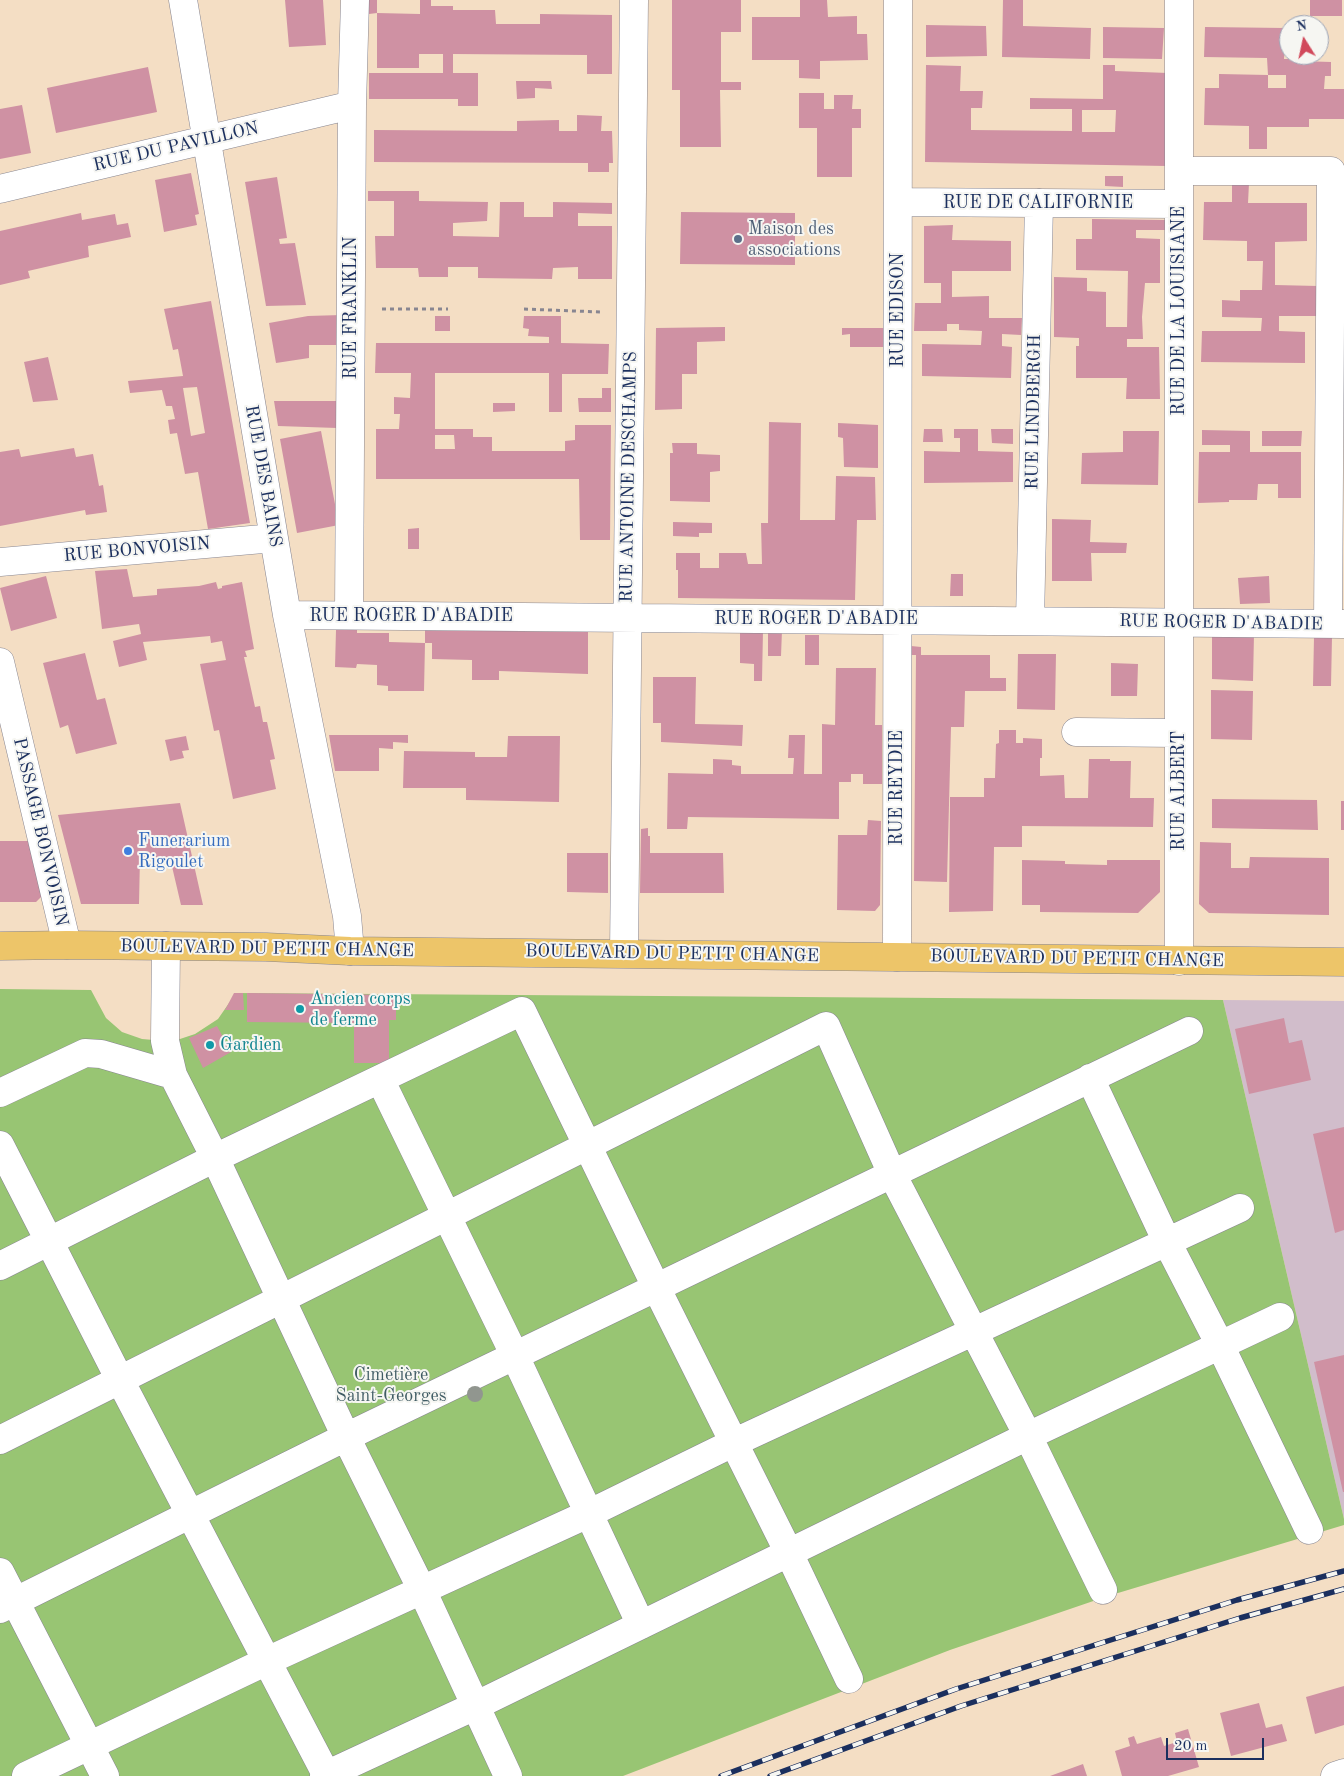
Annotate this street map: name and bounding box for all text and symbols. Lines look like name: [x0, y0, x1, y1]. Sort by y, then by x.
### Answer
north arrow: [1279, 15, 1329, 65]
text: N: [1295, 18, 1308, 34]
street label: RUE DU PAVILLON: [91, 117, 261, 177]
street label: RUE DE CALIFORNIE: [943, 192, 1133, 214]
street label: RUE DE LA LOUISIANE: [1168, 206, 1190, 416]
place label: Maison des associations: [748, 218, 841, 260]
marker: Maison des associations: [732, 233, 744, 245]
street label: RUE FRANKLIN: [340, 236, 362, 380]
street label: RUE EDISON: [887, 253, 909, 367]
street label: RUE LINDBERGH: [1022, 334, 1046, 490]
street label: RUE ANTOINE DESCHAMPS: [616, 351, 642, 603]
street label: RUE DES BAINS: [240, 403, 286, 549]
street label: RUE BONVOISIN: [63, 533, 211, 567]
street label: RUE ROGER D'ABADIE: [309, 605, 513, 627]
street label: RUE ROGER D'ABADIE: [714, 608, 918, 630]
street label: RUE ROGER D'ABADIE: [1119, 610, 1323, 636]
street label: RUE REYDIE: [886, 730, 908, 846]
street label: RUE ALBERT: [1168, 731, 1190, 851]
street label: PASSAGE BONVOISIN: [8, 735, 72, 929]
place label: Funerarium Rigoulet: [138, 830, 230, 872]
marker: Funerarium Rigoulet: [122, 845, 134, 857]
street label: BOULEVARD DU PETIT CHANGE: [120, 936, 414, 962]
street label: BOULEVARD DU PETIT CHANGE: [525, 941, 819, 967]
street label: BOULEVARD DU PETIT CHANGE: [930, 946, 1224, 972]
place label: Ancien corps de ferme: [310, 988, 411, 1030]
marker: Ancien corps de ferme: [294, 1003, 306, 1015]
place label: Gardien: [220, 1034, 281, 1056]
marker: Gardien: [204, 1039, 216, 1051]
park label: Cimetière Saint-Georges: [336, 1364, 446, 1406]
scale bar: [1169, 1728, 1266, 1760]
text: 20 m: [1174, 1739, 1208, 1754]

